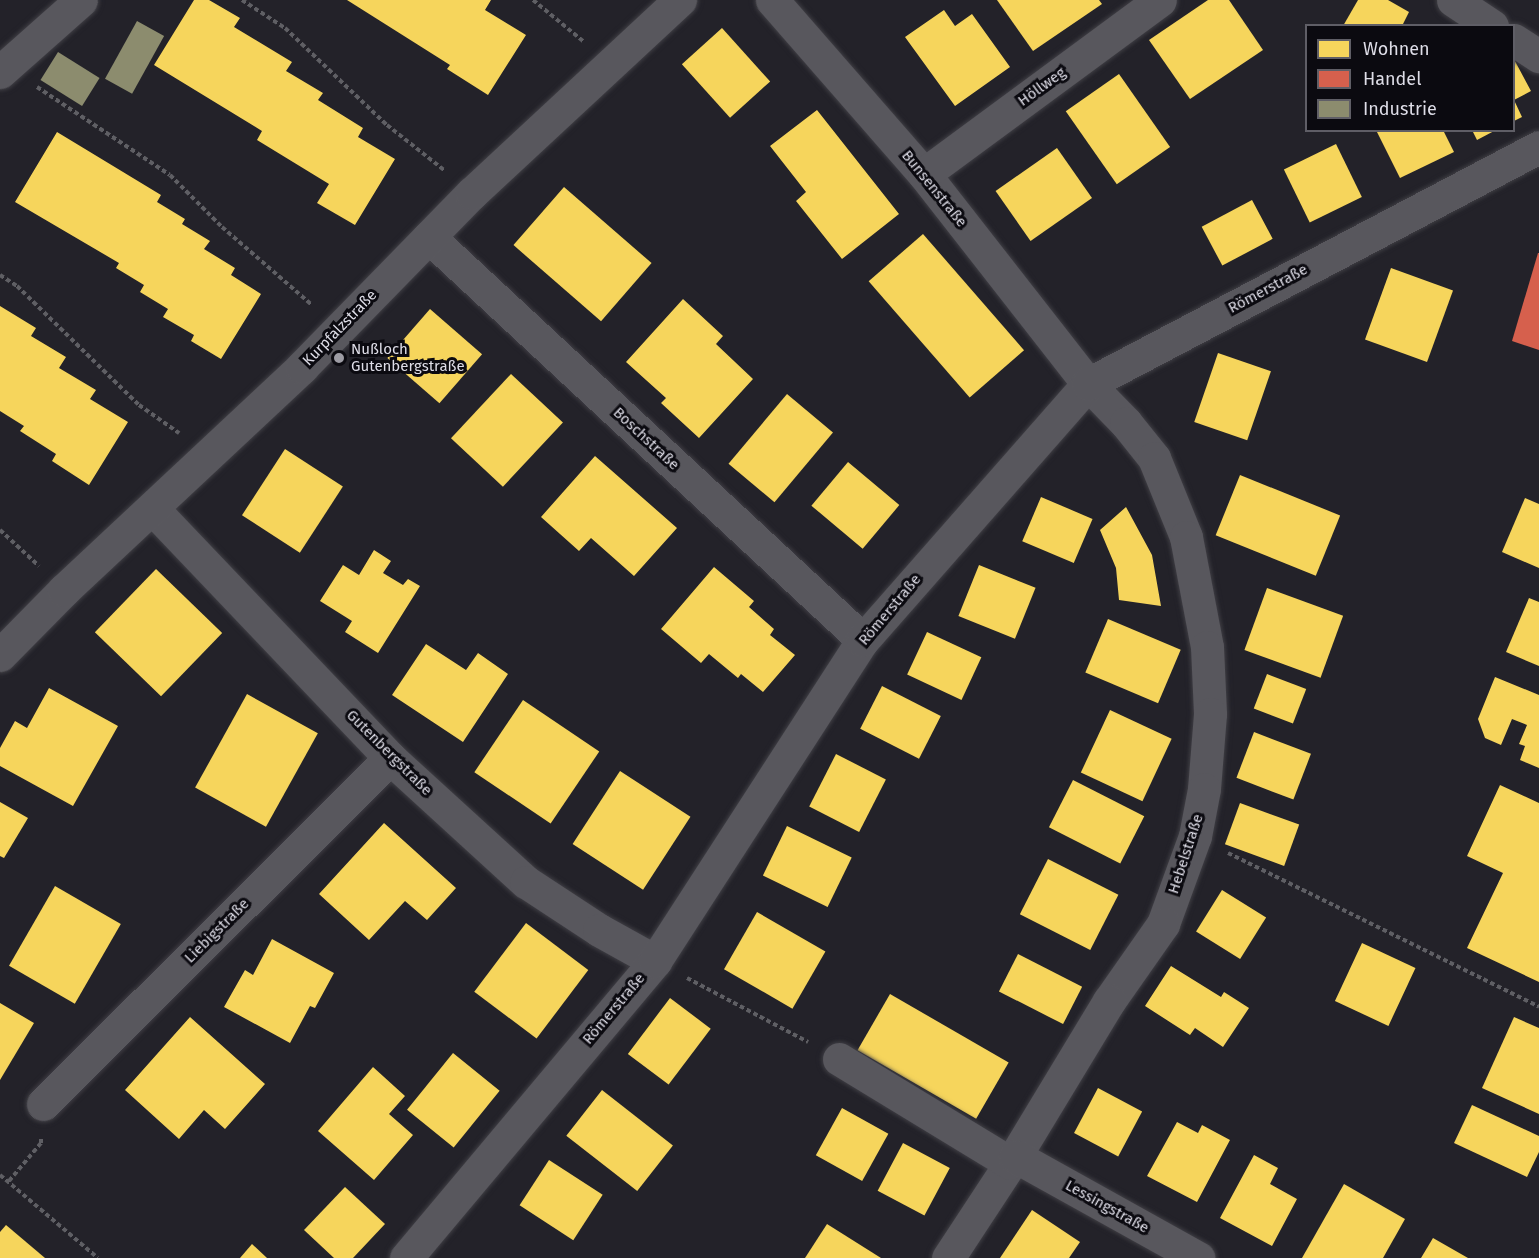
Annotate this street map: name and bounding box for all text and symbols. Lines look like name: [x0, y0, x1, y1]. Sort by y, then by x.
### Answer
legend: [1305, 24, 1515, 132]
text: Wohnen: [1363, 38, 1430, 60]
street label: Höllweg: [1015, 64, 1069, 110]
text: Handel: [1363, 68, 1421, 90]
text: Industrie: [1363, 98, 1437, 120]
street label: Bunsenstraße: [898, 147, 970, 231]
street label: Römerstraße: [1225, 261, 1311, 317]
street label: Kurpfalzstraße: [299, 286, 381, 370]
place label: Nußloch Gutenbergstraße: [351, 340, 465, 375]
marker: Nußloch Gutenbergstraße: [332, 351, 346, 365]
street label: Boschstraße: [609, 404, 683, 474]
street label: Römerstraße: [855, 571, 925, 649]
street label: Gutenbergstraße: [342, 706, 436, 800]
street label: Hebelstraße: [1165, 812, 1207, 896]
street label: Liebigstraße: [181, 895, 253, 967]
street label: Römerstraße: [579, 970, 649, 1048]
street label: Lessingstraße: [1062, 1177, 1152, 1237]

